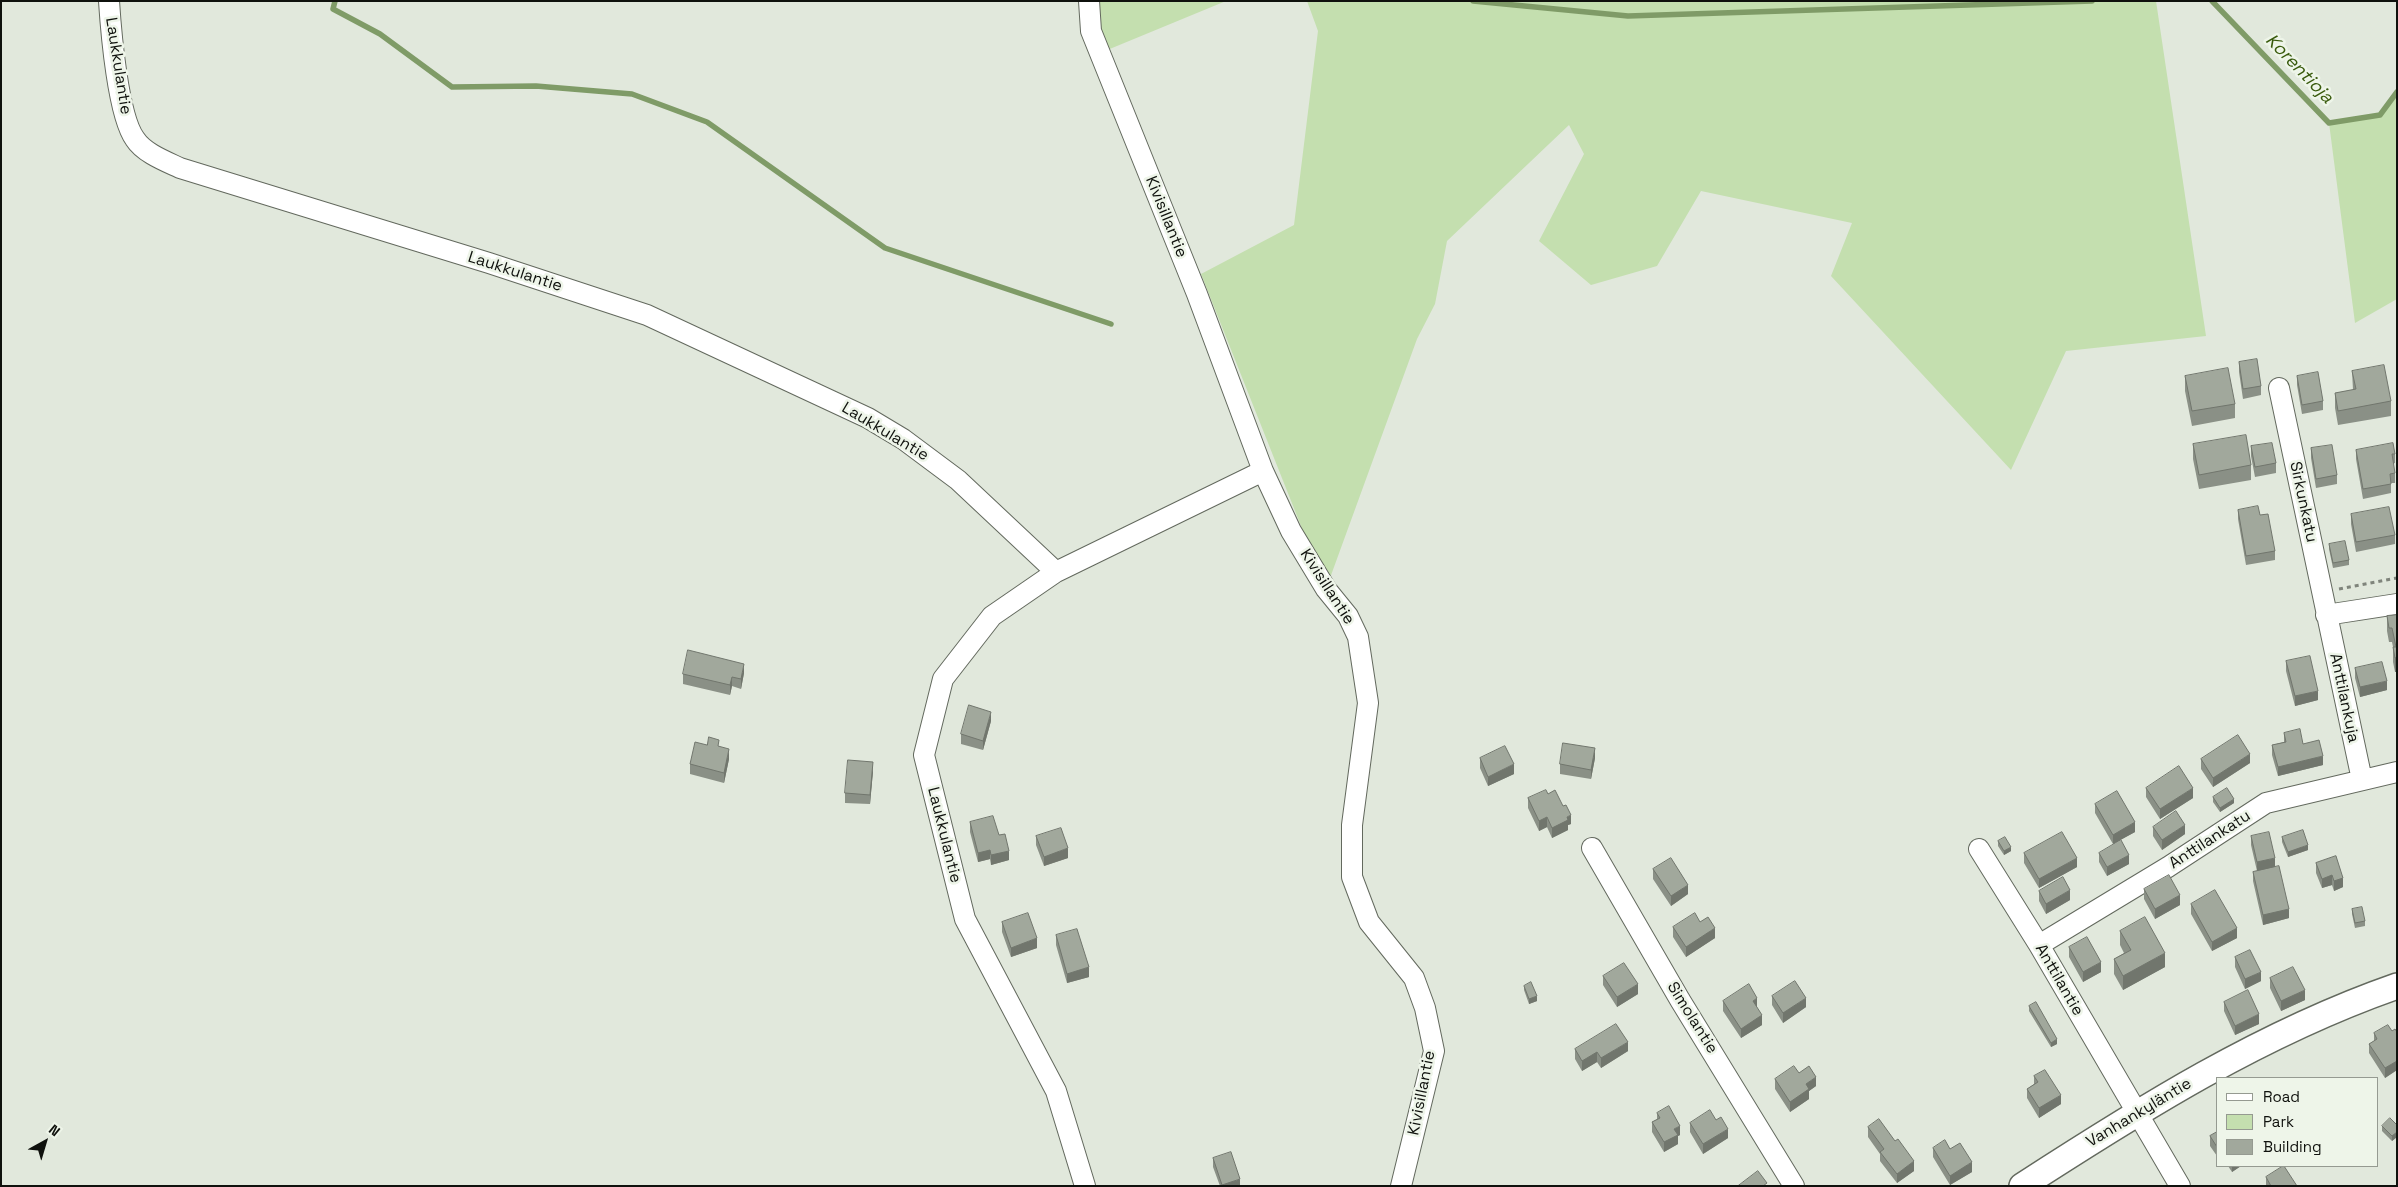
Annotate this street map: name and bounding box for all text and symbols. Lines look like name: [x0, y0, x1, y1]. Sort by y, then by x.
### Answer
street label: Laukkulantie: [101, 16, 135, 116]
water label: Korentioja: [2261, 30, 2337, 108]
street label: Kivisillantie: [1141, 174, 1191, 260]
street label: Laukkulantie: [465, 248, 565, 296]
street label: Laukkulantie: [838, 399, 932, 465]
street label: Sirkunkatu: [2285, 460, 2321, 544]
street label: Kivisillantie: [1296, 546, 1358, 628]
street label: Anttilankuja: [2325, 652, 2363, 744]
street label: Laukkulantie: [923, 785, 965, 885]
street label: Anttilankatu: [2166, 806, 2254, 874]
street label: Anttilantie: [2031, 941, 2087, 1019]
street label: Simolantie: [1662, 979, 1722, 1057]
street label: Kivisillantie: [1404, 1049, 1440, 1137]
street label: Vanhankyläntie: [2083, 1074, 2195, 1152]
legend: [2216, 1077, 2378, 1167]
text: Road: [2263, 1087, 2300, 1106]
text: Park: [2263, 1112, 2294, 1131]
north arrow: [20, 1117, 70, 1167]
text: N: [45, 1120, 64, 1140]
text: Building: [2263, 1137, 2322, 1156]

